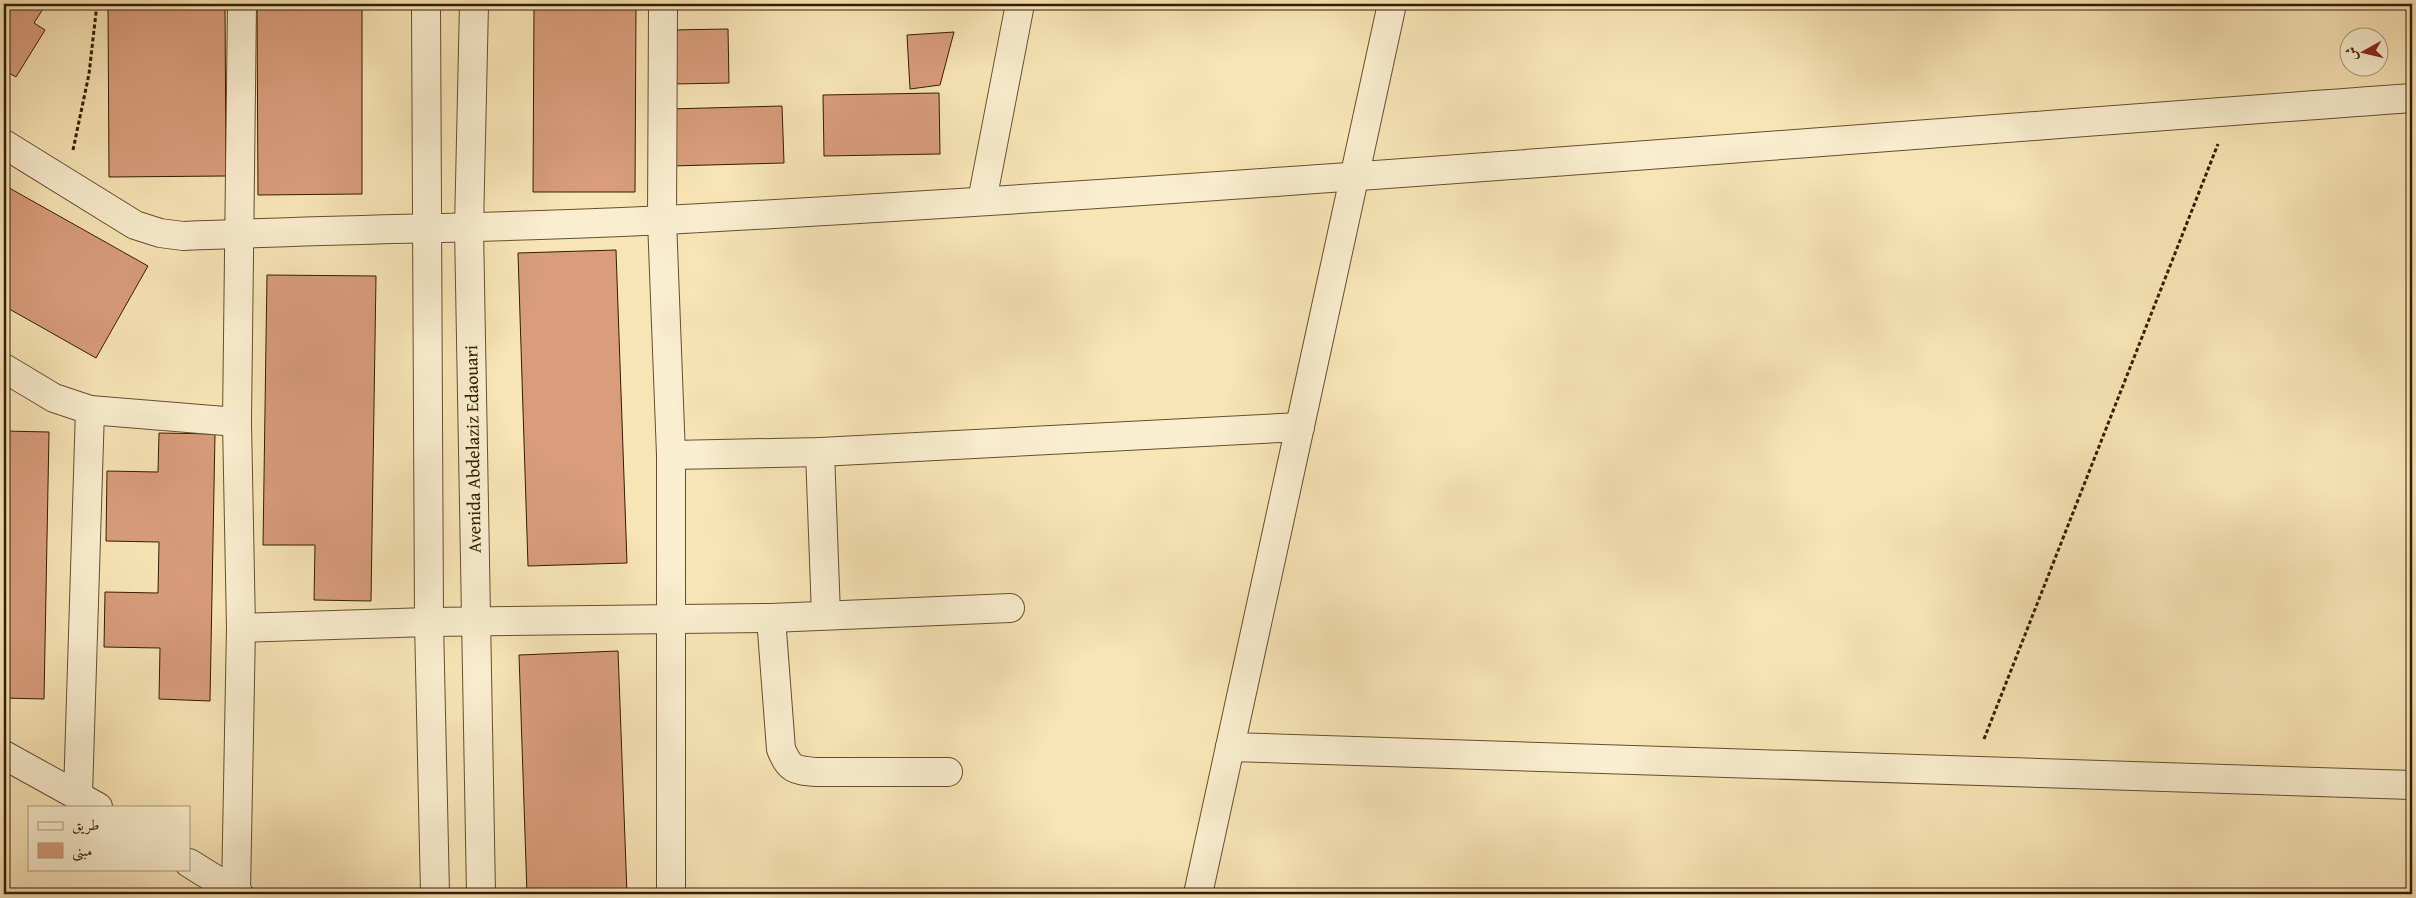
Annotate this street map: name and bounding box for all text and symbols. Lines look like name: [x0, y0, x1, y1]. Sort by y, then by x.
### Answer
north arrow: [2338, 28, 2388, 78]
text: ش: [2340, 45, 2362, 62]
street label: Avenida Abdelaziz Edaouari: [457, 345, 488, 553]
legend: [28, 806, 190, 870]
text: طريق: [72, 814, 99, 835]
text: مبنى: [72, 840, 92, 862]

